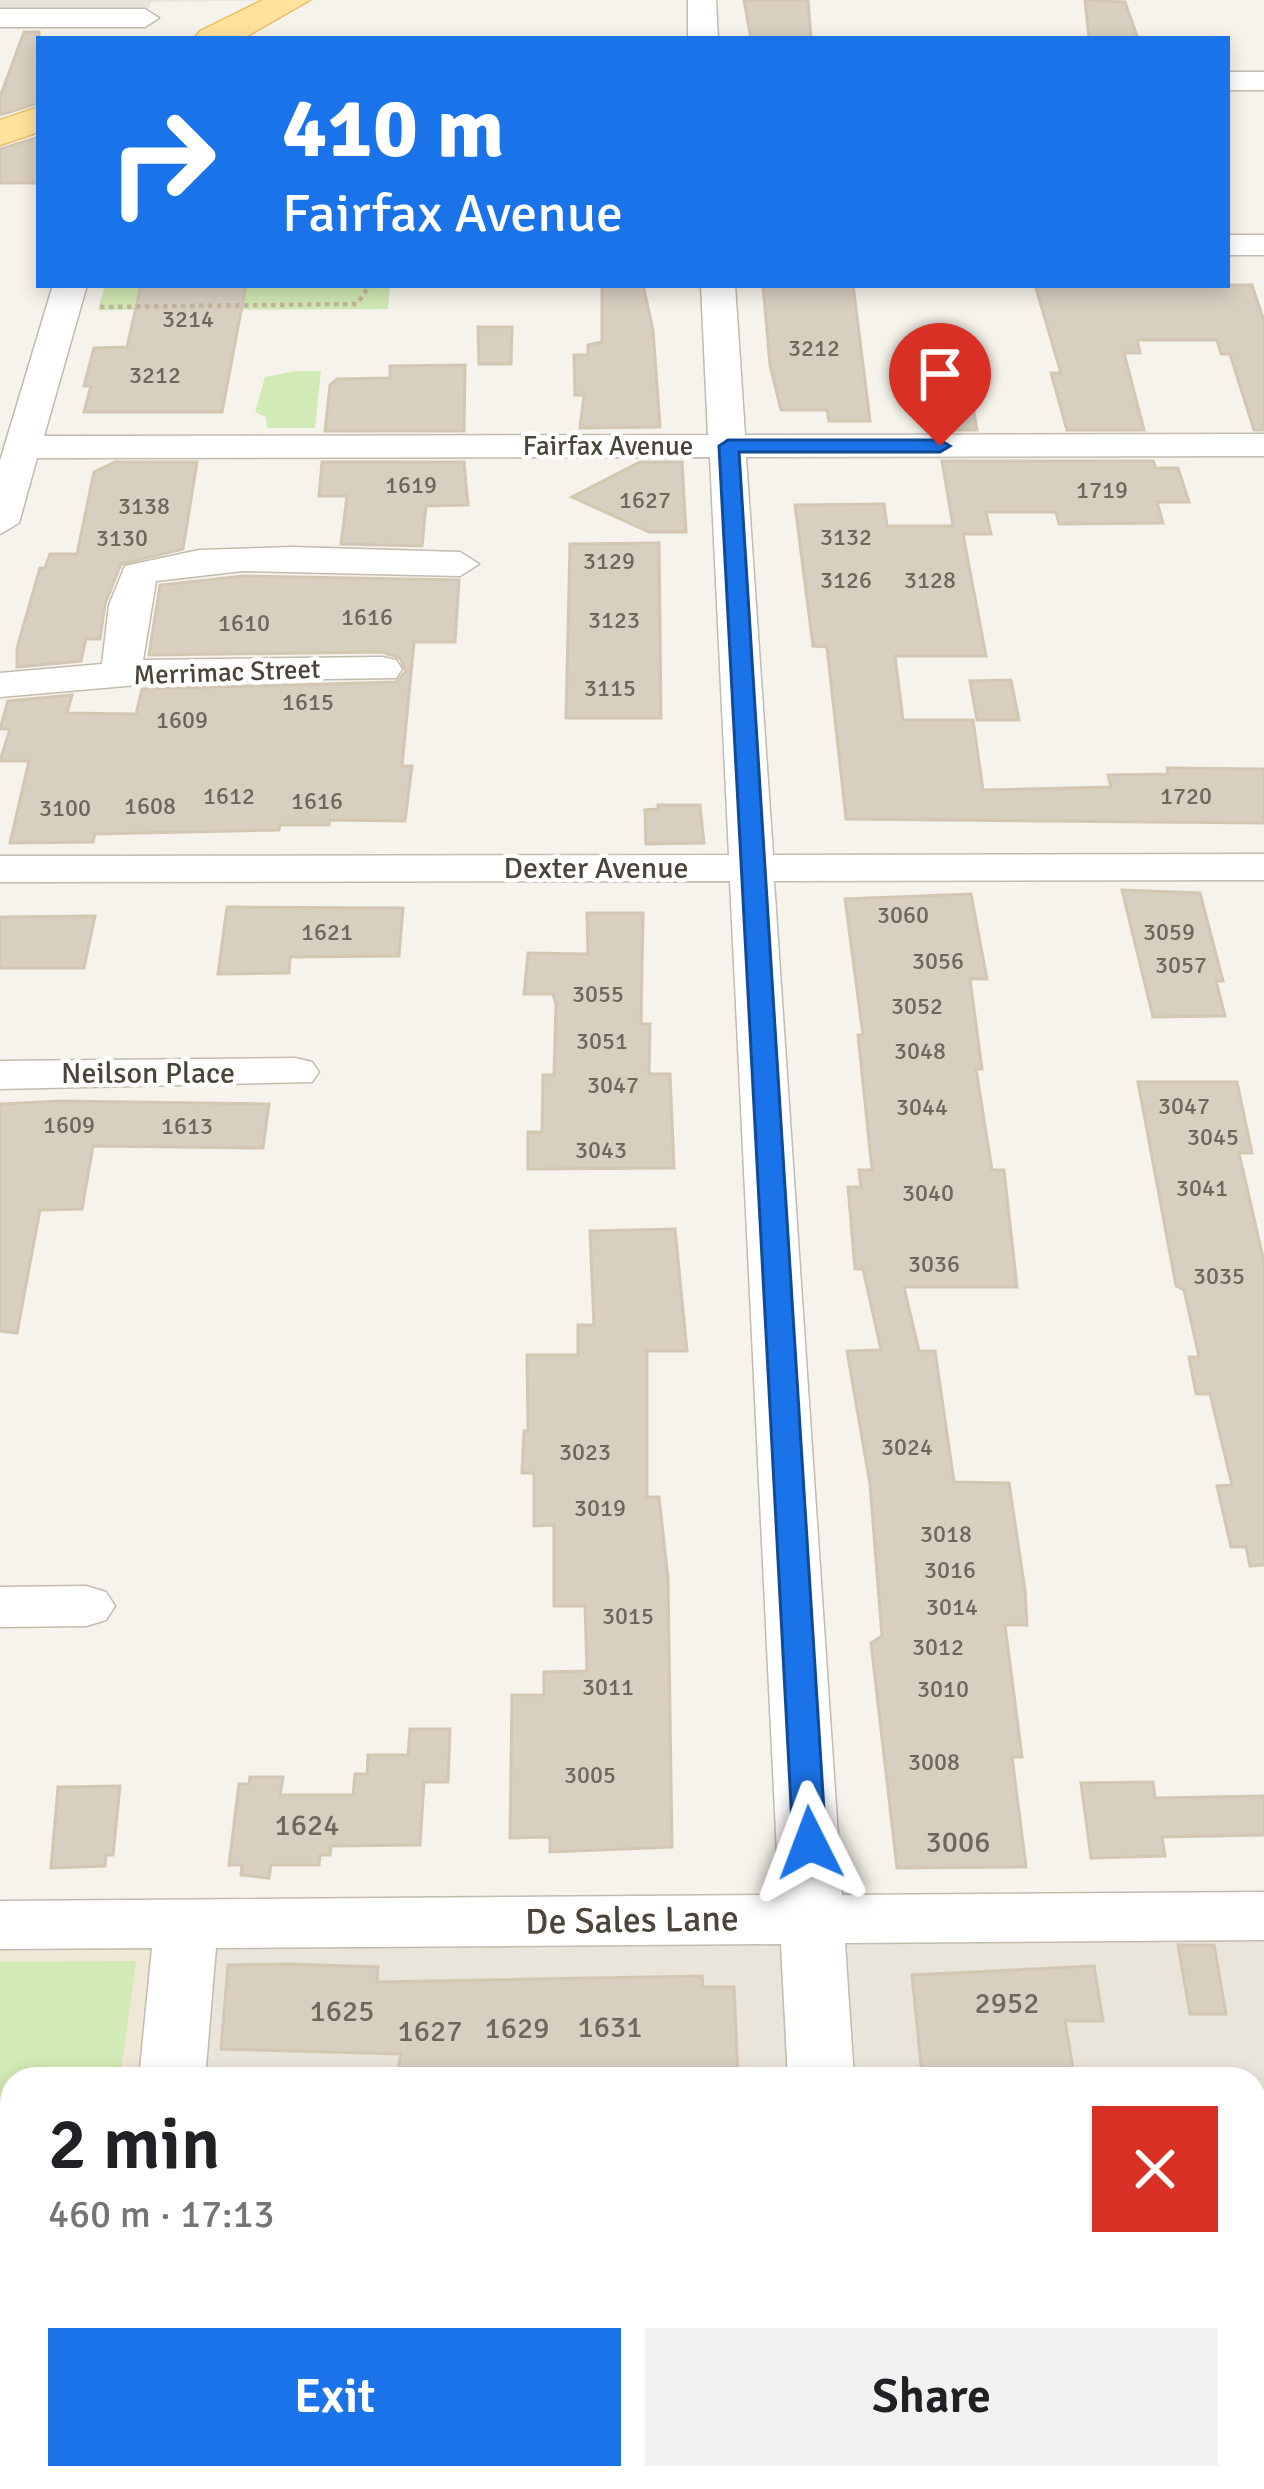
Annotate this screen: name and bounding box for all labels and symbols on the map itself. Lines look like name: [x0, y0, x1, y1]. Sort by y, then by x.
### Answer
house number: 3214: [162, 304, 214, 334]
pin: [889, 323, 991, 446]
house number: 3212: [788, 333, 840, 363]
house number: 3212: [129, 360, 181, 390]
street label: Fairfax Avenue: [523, 430, 693, 463]
house number: 1619: [385, 470, 437, 500]
house number: 1719: [1076, 475, 1128, 505]
house number: 1627: [619, 485, 671, 515]
house number: 3138: [118, 491, 170, 521]
house number: 3132: [820, 522, 872, 552]
house number: 3130: [96, 523, 148, 553]
house number: 3129: [583, 546, 635, 576]
house number: 3126: [820, 565, 872, 595]
house number: 3128: [904, 565, 956, 595]
house number: 1616: [341, 602, 393, 632]
house number: 3123: [588, 605, 640, 635]
house number: 1610: [218, 608, 270, 638]
street label: Merrimac Street: [133, 653, 321, 692]
house number: 3115: [584, 673, 636, 703]
house number: 1615: [282, 687, 334, 717]
house number: 1609: [156, 705, 208, 735]
house number: 1612: [203, 781, 255, 811]
house number: 1720: [1160, 781, 1212, 811]
house number: 1616: [291, 786, 343, 816]
house number: 1608: [124, 791, 176, 821]
house number: 3100: [39, 793, 91, 823]
street label: Dexter Avenue: [503, 850, 689, 887]
house number: 3060: [877, 900, 929, 930]
house number: 1621: [301, 917, 353, 947]
house number: 3059: [1143, 917, 1195, 947]
house number: 3056: [912, 946, 964, 976]
house number: 3057: [1155, 950, 1207, 980]
house number: 3055: [572, 979, 624, 1009]
house number: 3052: [891, 991, 943, 1021]
house number: 3051: [576, 1026, 628, 1056]
house number: 3048: [894, 1036, 946, 1066]
street label: Neilson Place: [61, 1055, 235, 1092]
house number: 3047: [587, 1070, 639, 1100]
house number: 3047: [1158, 1091, 1210, 1121]
house number: 3044: [896, 1092, 948, 1122]
house number: 1609: [43, 1110, 95, 1140]
house number: 1613: [161, 1111, 213, 1141]
house number: 3045: [1187, 1122, 1239, 1152]
house number: 3043: [575, 1135, 627, 1165]
house number: 3041: [1176, 1173, 1228, 1203]
house number: 3040: [902, 1178, 954, 1208]
house number: 3036: [908, 1249, 960, 1279]
house number: 3035: [1193, 1261, 1245, 1291]
house number: 3024: [881, 1432, 933, 1462]
house number: 3023: [559, 1437, 611, 1467]
house number: 3019: [574, 1493, 626, 1523]
house number: 3018: [920, 1519, 972, 1549]
house number: 3016: [924, 1555, 976, 1585]
house number: 3014: [926, 1592, 978, 1622]
house number: 3015: [602, 1601, 654, 1631]
house number: 3012: [912, 1632, 964, 1662]
house number: 3011: [582, 1672, 634, 1702]
house number: 3010: [917, 1674, 969, 1704]
house number: 3008: [908, 1747, 960, 1777]
house number: 3005: [564, 1760, 616, 1790]
position arrow: [747, 1780, 873, 1906]
house number: 1624: [275, 1807, 339, 1844]
house number: 3006: [926, 1824, 990, 1861]
street label: De Sales Lane: [525, 1896, 739, 1945]
house number: 2952: [975, 1985, 1039, 2022]
house number: 1625: [310, 1993, 374, 2030]
house number: 1631: [578, 2009, 642, 2046]
house number: 1629: [485, 2010, 549, 2047]
house number: 1627: [398, 2013, 462, 2050]

